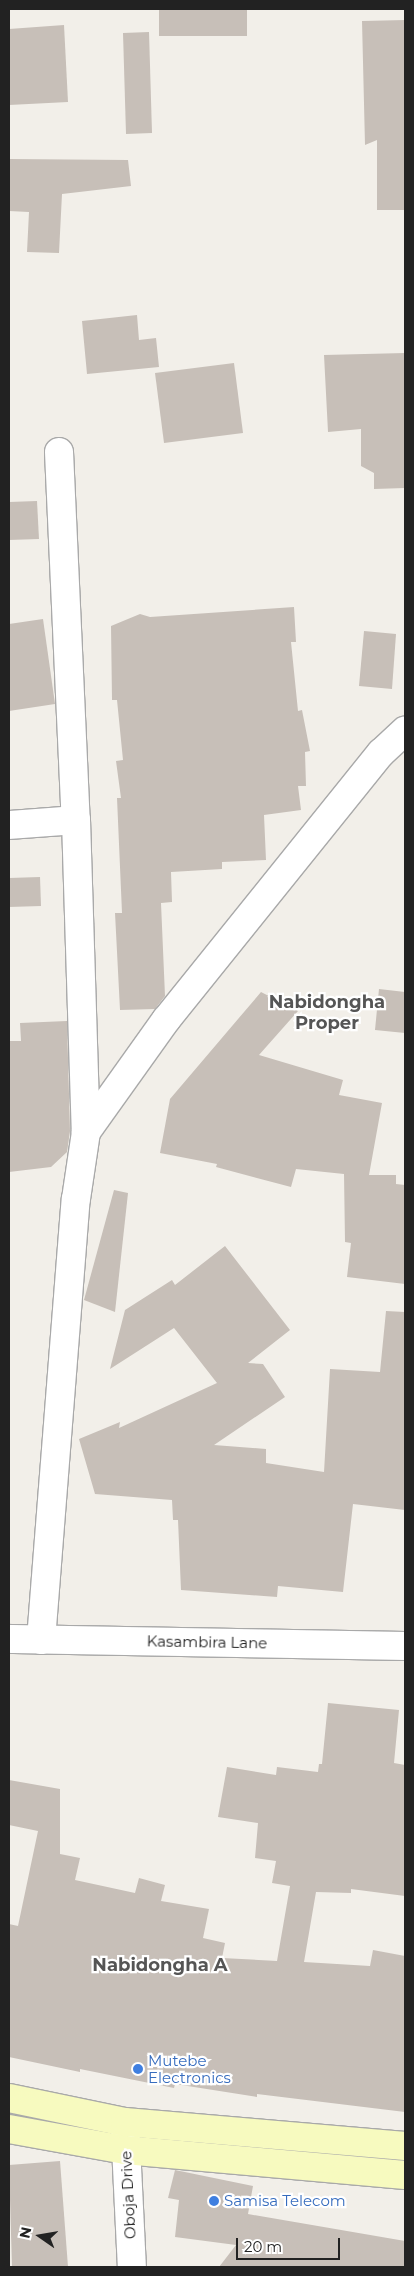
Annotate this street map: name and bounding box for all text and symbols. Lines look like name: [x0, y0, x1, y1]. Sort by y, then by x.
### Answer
district label: Nabidongha Proper: [269, 992, 385, 1034]
street label: Kasambira Lane: [147, 1632, 267, 1652]
district label: Nabidongha A: [92, 1954, 228, 1976]
place label: Mutebe Electronics: [148, 2051, 231, 2086]
marker: Mutebe Electronics: [132, 2063, 144, 2075]
street label: Oboja Drive: [117, 2150, 139, 2240]
place label: Samisa Telecom: [224, 2192, 346, 2210]
marker: Samisa Telecom: [208, 2195, 220, 2207]
north arrow: [15, 2211, 65, 2261]
text: N: [15, 2225, 35, 2240]
scale bar: [239, 2228, 343, 2260]
text: 20 m: [244, 2237, 282, 2256]

